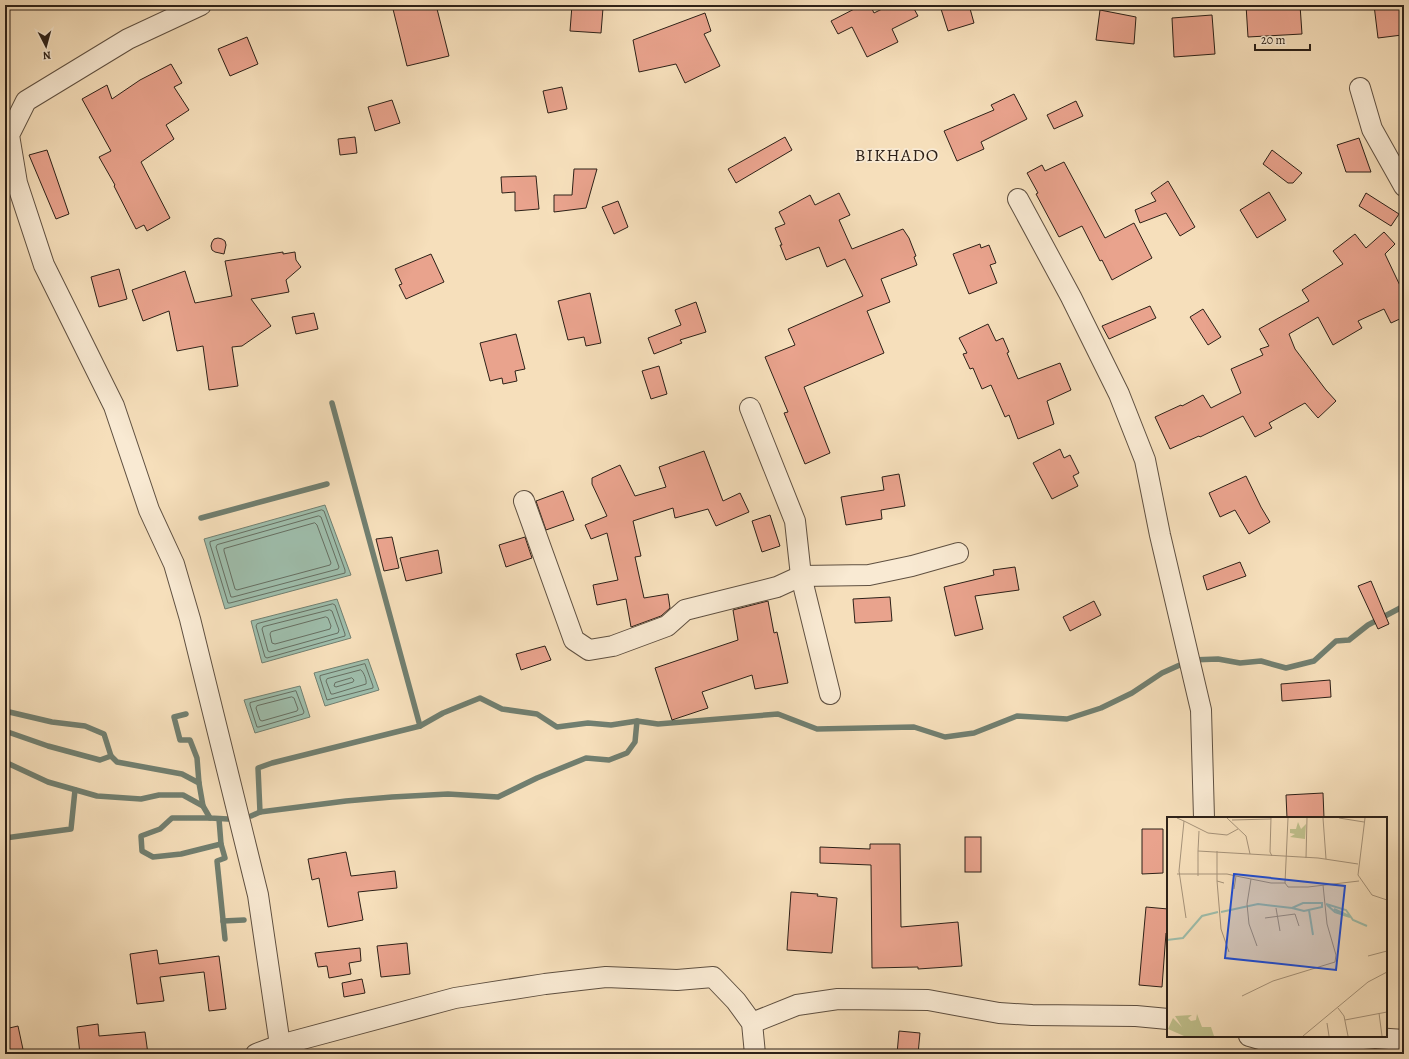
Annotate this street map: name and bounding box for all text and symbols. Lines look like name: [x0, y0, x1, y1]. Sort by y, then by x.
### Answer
north arrow: [26, 26, 66, 66]
scale bar: [1255, 26, 1310, 52]
text: 20 m: [1261, 32, 1285, 48]
text: N: [42, 48, 52, 63]
district label: BIKHADO: [855, 143, 939, 167]
inset map: [1167, 817, 1387, 1037]

